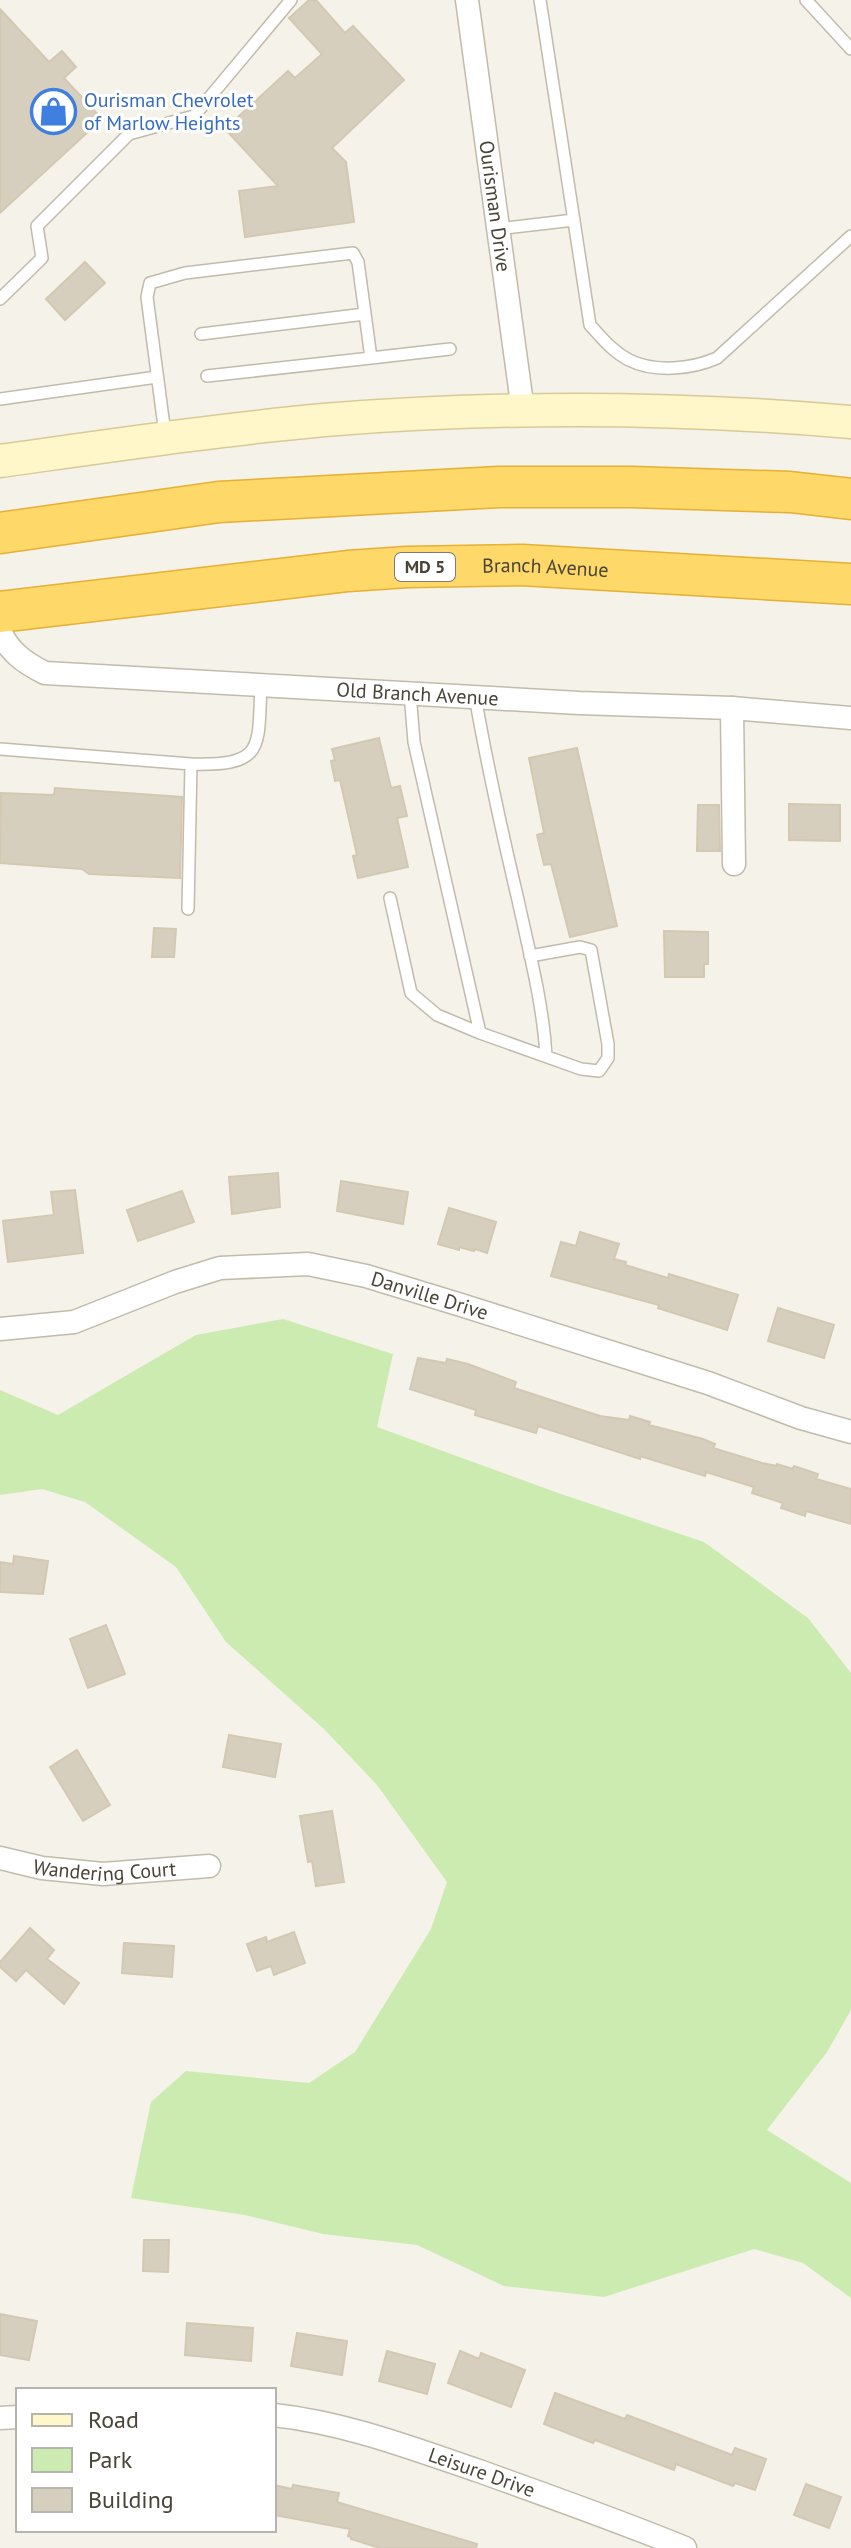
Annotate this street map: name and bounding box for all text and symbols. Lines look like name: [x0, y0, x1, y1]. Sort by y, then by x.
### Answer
place label: Ourisman Chevrolet of Marlow Heights: [84, 87, 254, 136]
shop icon: Ourisman Chevrolet of Marlow Heights: [29, 88, 77, 136]
street label: Ourisman Drive: [473, 139, 517, 273]
street label: Branch Avenue: [482, 552, 609, 583]
road number: MD 5: [395, 553, 455, 581]
street label: Old Branch Avenue: [336, 676, 499, 711]
street label: Danville Drive: [368, 1265, 491, 1326]
street label: Wandering Court: [30, 1853, 177, 1887]
legend: [16, 2388, 276, 2532]
text: Road: [88, 2404, 139, 2435]
street label: Leisure Drive: [425, 2442, 539, 2503]
text: Park: [88, 2444, 133, 2475]
text: Building: [88, 2484, 174, 2515]

